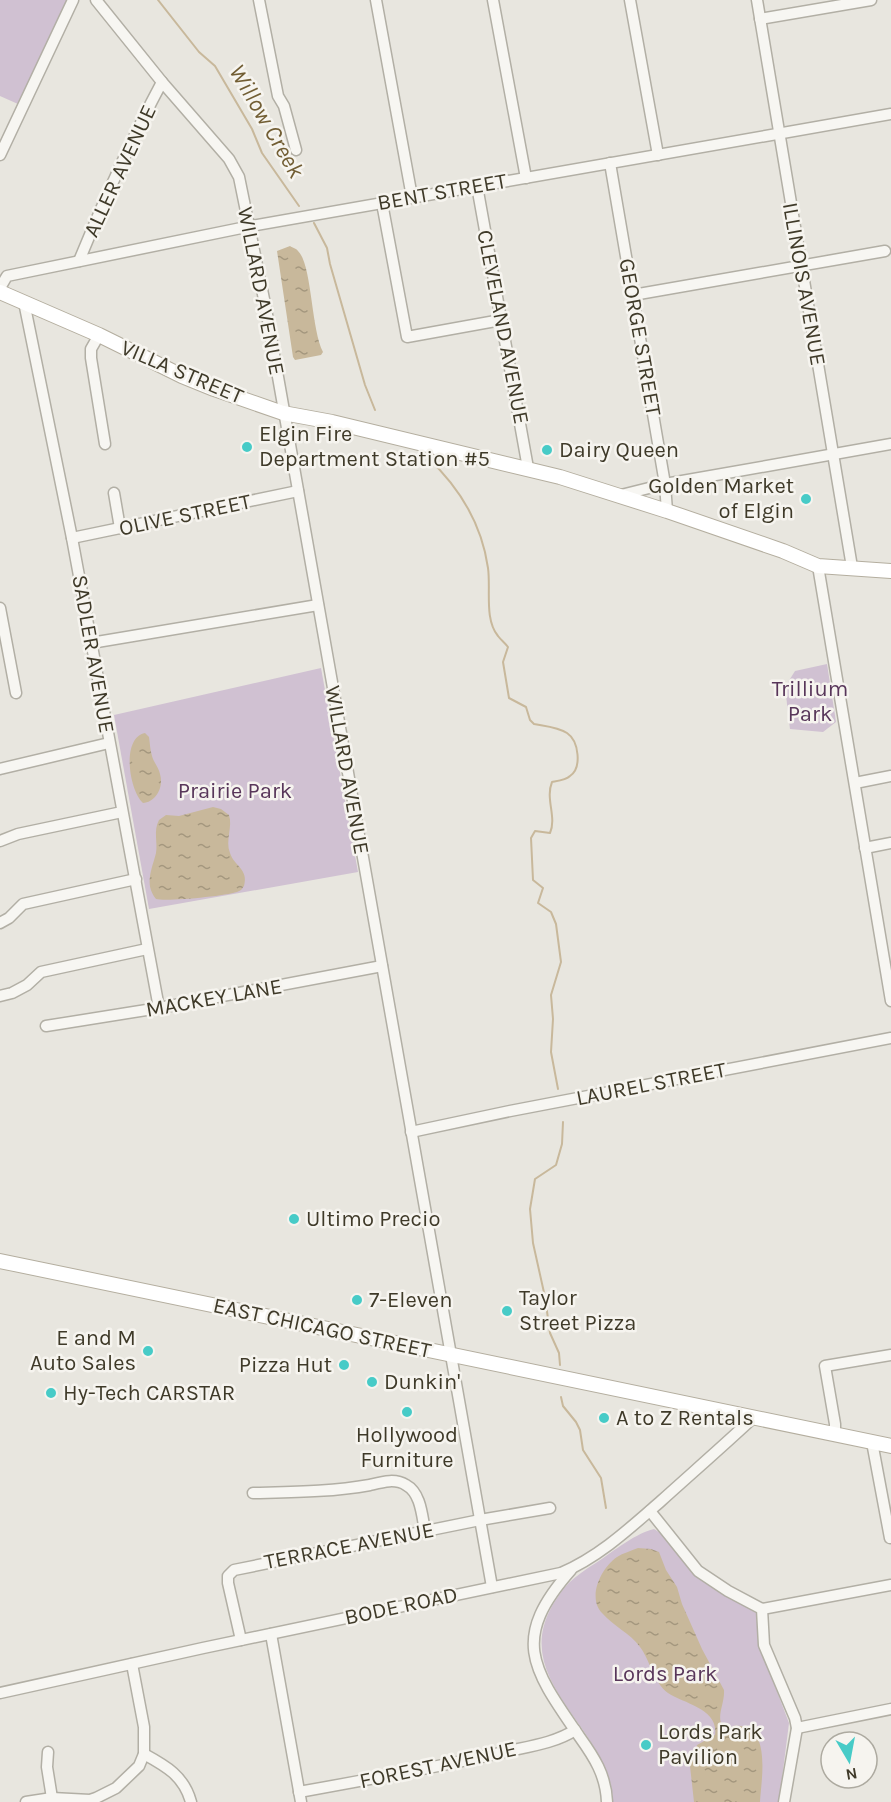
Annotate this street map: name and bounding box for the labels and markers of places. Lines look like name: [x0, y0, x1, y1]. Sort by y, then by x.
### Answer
place label: Elgin Fire Department Station #5: [259, 421, 490, 472]
place label: Dairy Queen: [559, 437, 679, 463]
marker: Elgin Fire Department Station #5: [240, 440, 254, 454]
marker: Dairy Queen: [540, 443, 554, 457]
place label: Golden Market of Elgin: [648, 473, 794, 524]
marker: Golden Market of Elgin: [799, 492, 813, 506]
place label: Ultimo Precio: [306, 1206, 441, 1232]
marker: Ultimo Precio: [287, 1212, 301, 1226]
place label: Taylor Street Pizza: [519, 1285, 636, 1336]
place label: 7-Eleven: [369, 1287, 452, 1313]
marker: 7-Eleven: [350, 1293, 364, 1307]
marker: Taylor Street Pizza: [500, 1304, 514, 1318]
place label: E and M Auto Sales: [30, 1325, 136, 1376]
marker: E and M Auto Sales: [141, 1344, 155, 1358]
place label: Pizza Hut: [239, 1352, 332, 1378]
marker: Pizza Hut: [337, 1358, 351, 1372]
place label: Dunkin': [384, 1369, 460, 1395]
marker: Dunkin': [365, 1375, 379, 1389]
place label: Hy-Tech CARSTAR: [63, 1380, 235, 1406]
marker: Hy-Tech CARSTAR: [44, 1386, 58, 1400]
marker: Hollywood Furniture: [400, 1405, 414, 1419]
place label: A to Z Rentals: [616, 1405, 754, 1431]
marker: A to Z Rentals: [597, 1411, 611, 1425]
place label: Hollywood Furniture: [356, 1422, 458, 1473]
place label: Lords Park Pavilion: [658, 1719, 763, 1770]
marker: Lords Park Pavilion: [639, 1738, 653, 1752]

